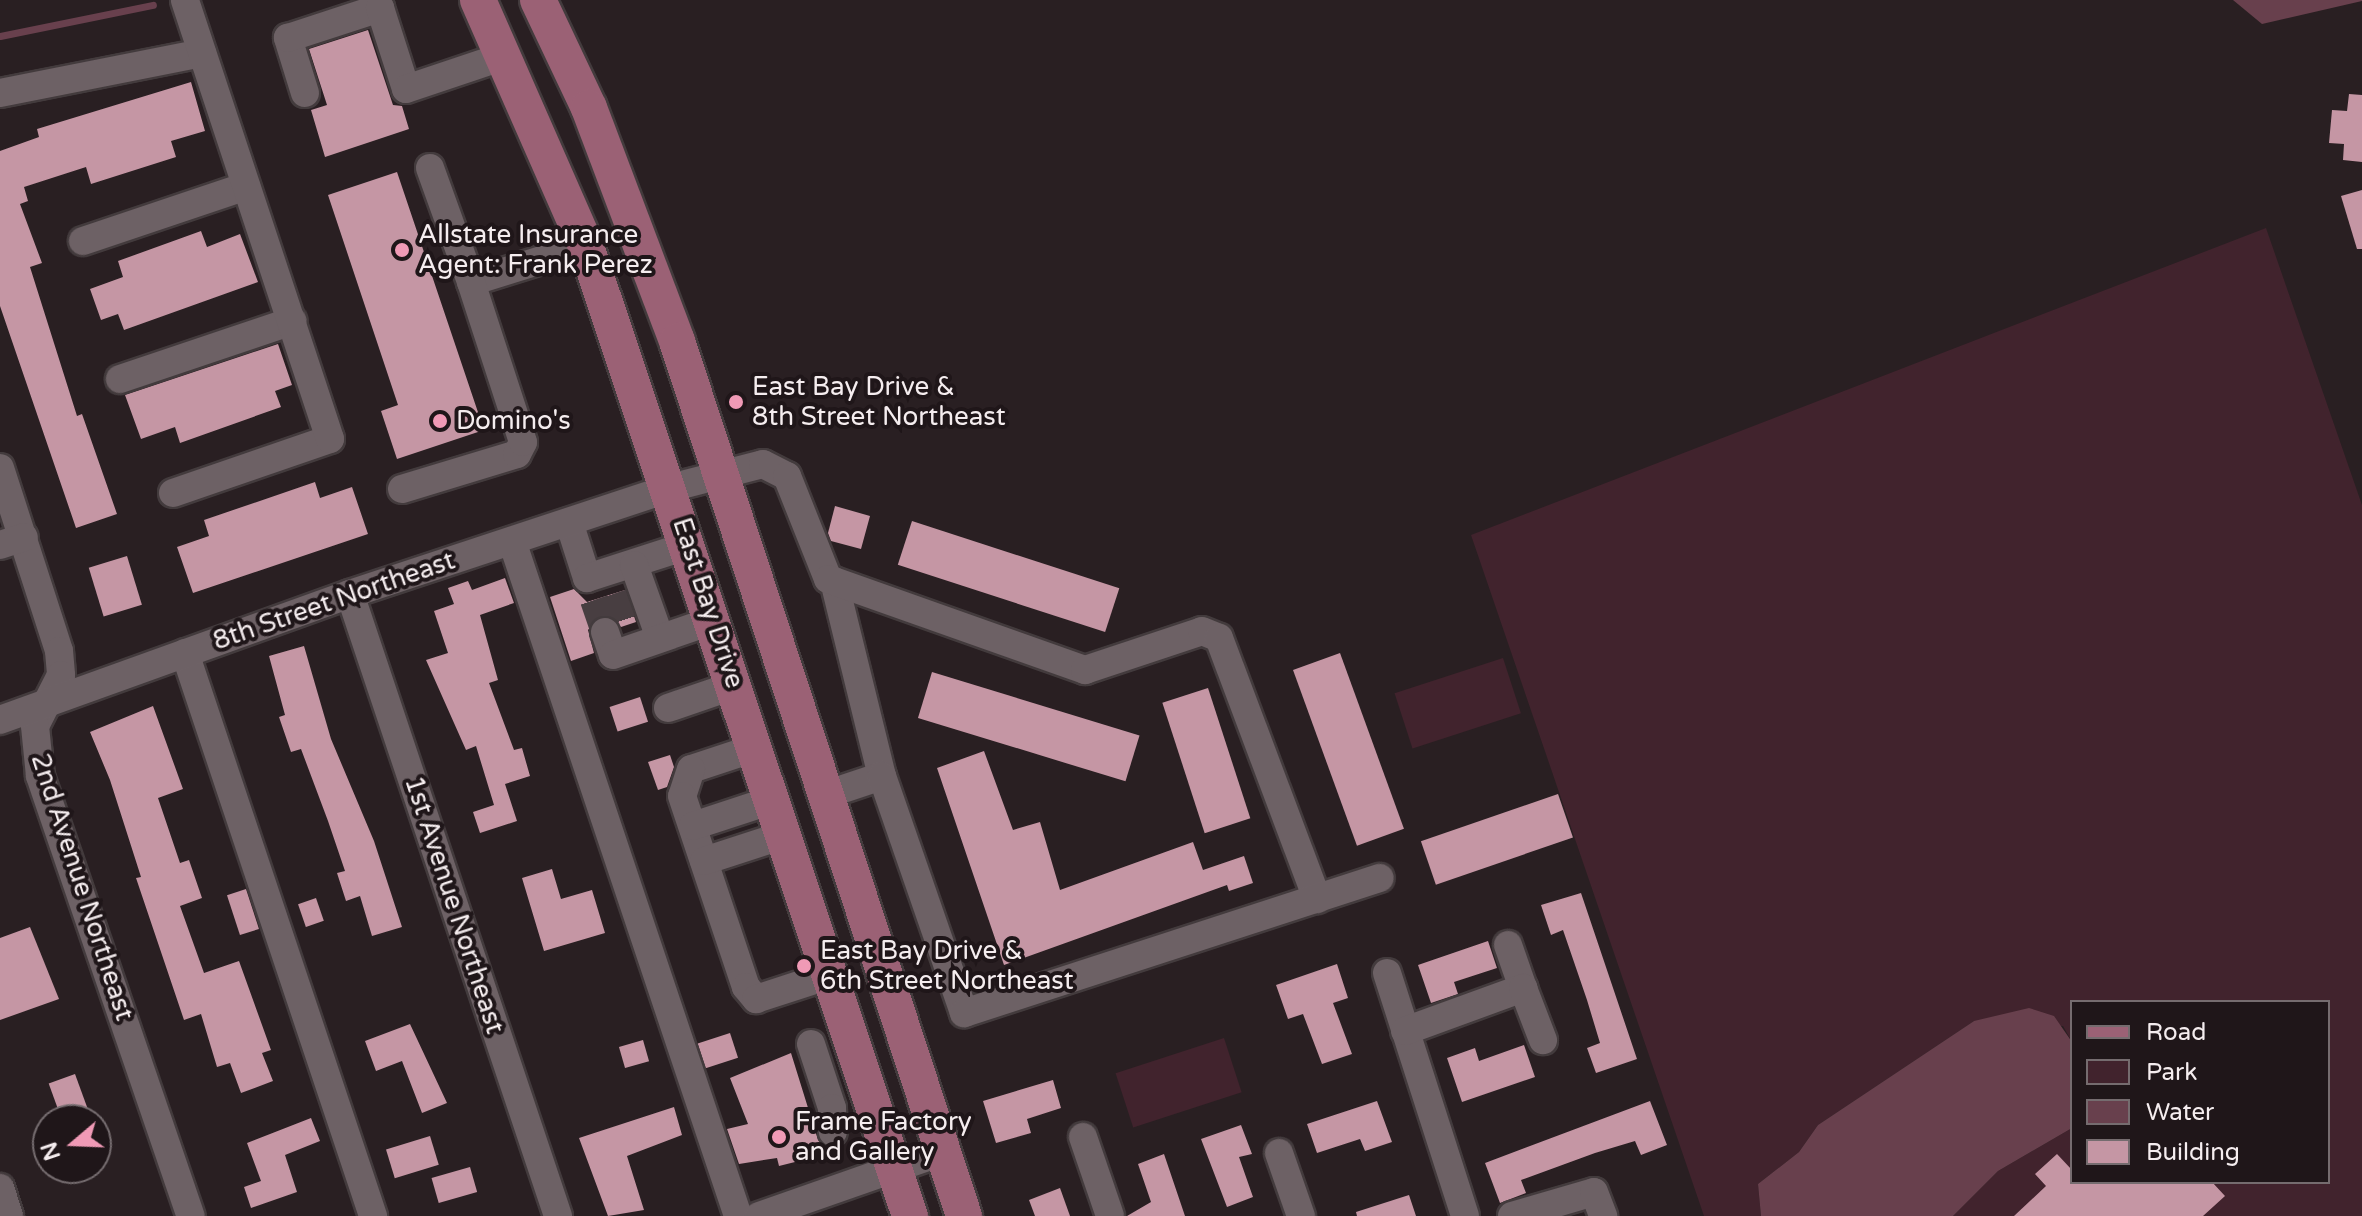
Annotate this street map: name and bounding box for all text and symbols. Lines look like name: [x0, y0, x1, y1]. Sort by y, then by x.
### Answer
place label: Allstate Insurance Agent: Frank Perez: [418, 219, 653, 280]
marker: Allstate Insurance Agent: Frank Perez: [393, 241, 411, 259]
place label: East Bay Drive & 8th Street Northeast: [752, 371, 1006, 432]
marker: East Bay Drive & 8th Street Northeast: [727, 393, 745, 411]
place label: Domino's: [456, 405, 571, 437]
marker: Domino's: [431, 412, 449, 430]
street label: East Bay Drive: [666, 514, 750, 692]
street label: 8th Street Northeast: [209, 545, 459, 657]
street label: 2nd Avenue Northeast: [24, 750, 140, 1024]
street label: 1st Avenue Northeast: [398, 772, 510, 1038]
place label: East Bay Drive & 6th Street Northeast: [820, 935, 1074, 996]
marker: East Bay Drive & 6th Street Northeast: [795, 957, 813, 975]
legend: [2070, 1000, 2330, 1184]
text: Road: [2146, 1018, 2206, 1047]
text: Park: [2146, 1058, 2197, 1087]
text: Water: [2146, 1098, 2214, 1127]
north arrow: [32, 1104, 112, 1184]
place label: Frame Factory and Gallery: [795, 1106, 972, 1168]
marker: Frame Factory and Gallery: [770, 1128, 788, 1146]
text: Building: [2146, 1138, 2240, 1167]
text: N: [36, 1139, 66, 1164]

